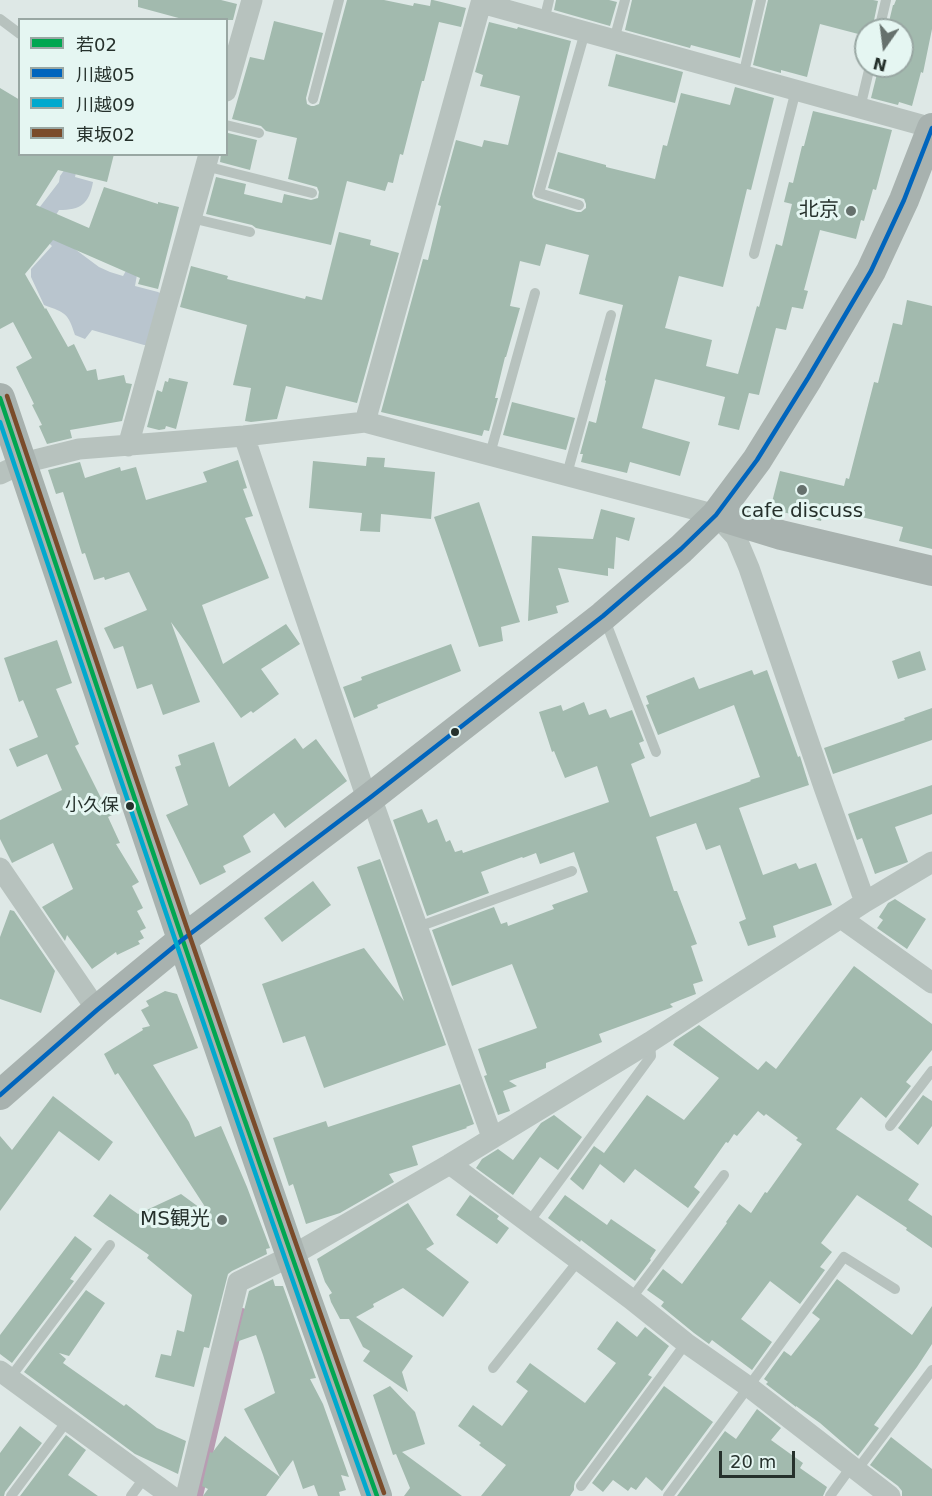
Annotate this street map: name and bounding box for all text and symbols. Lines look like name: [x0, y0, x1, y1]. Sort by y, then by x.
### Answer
legend: [18, 18, 228, 156]
north arrow: [854, 18, 914, 78]
text: 若02: [76, 34, 117, 55]
text: N: [871, 53, 889, 75]
text: 川越05: [76, 64, 135, 85]
text: 川越09: [76, 94, 135, 115]
text: 東坂02: [76, 124, 135, 145]
place label: 北京: [799, 199, 839, 223]
marker: 北京: [844, 204, 858, 218]
marker: cafe discuss: [795, 483, 809, 497]
place label: cafe discuss: [741, 500, 863, 524]
unlabelled marker: [449, 726, 461, 738]
place label: 小久保: [65, 795, 119, 817]
marker: 小久保: [124, 800, 136, 812]
place label: MS観光: [140, 1208, 210, 1232]
marker: MS観光: [215, 1213, 229, 1227]
scale bar: [722, 1439, 798, 1477]
text: 20 m: [730, 1451, 776, 1472]

